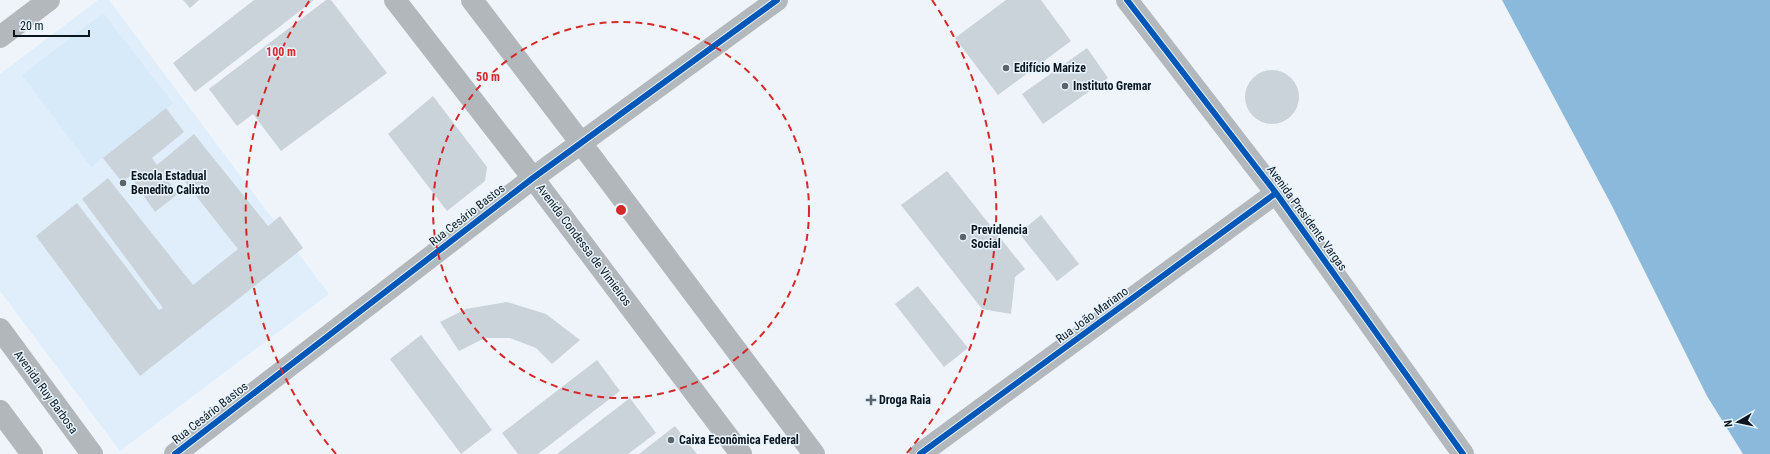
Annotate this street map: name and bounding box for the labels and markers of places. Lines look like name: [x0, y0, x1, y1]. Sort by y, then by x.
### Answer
place label: Edifício Marize: [1014, 61, 1086, 75]
marker: Edifício Marize: [1001, 63, 1011, 73]
place label: Instituto Gremar: [1073, 79, 1151, 93]
marker: Instituto Gremar: [1060, 81, 1070, 91]
place label: Escola Estadual Benedito Calixto: [131, 169, 210, 197]
marker: Escola Estadual Benedito Calixto: [118, 178, 128, 188]
centre of rings: [614, 203, 628, 217]
place label: Previdencia Social: [971, 223, 1028, 251]
marker: Previdencia Social: [958, 232, 968, 242]
place label: Droga Raia: [879, 393, 931, 407]
marker: Droga Raia: [866, 395, 876, 405]
place label: Caixa Econômica Federal: [679, 433, 799, 447]
marker: Caixa Econômica Federal: [666, 435, 676, 445]

